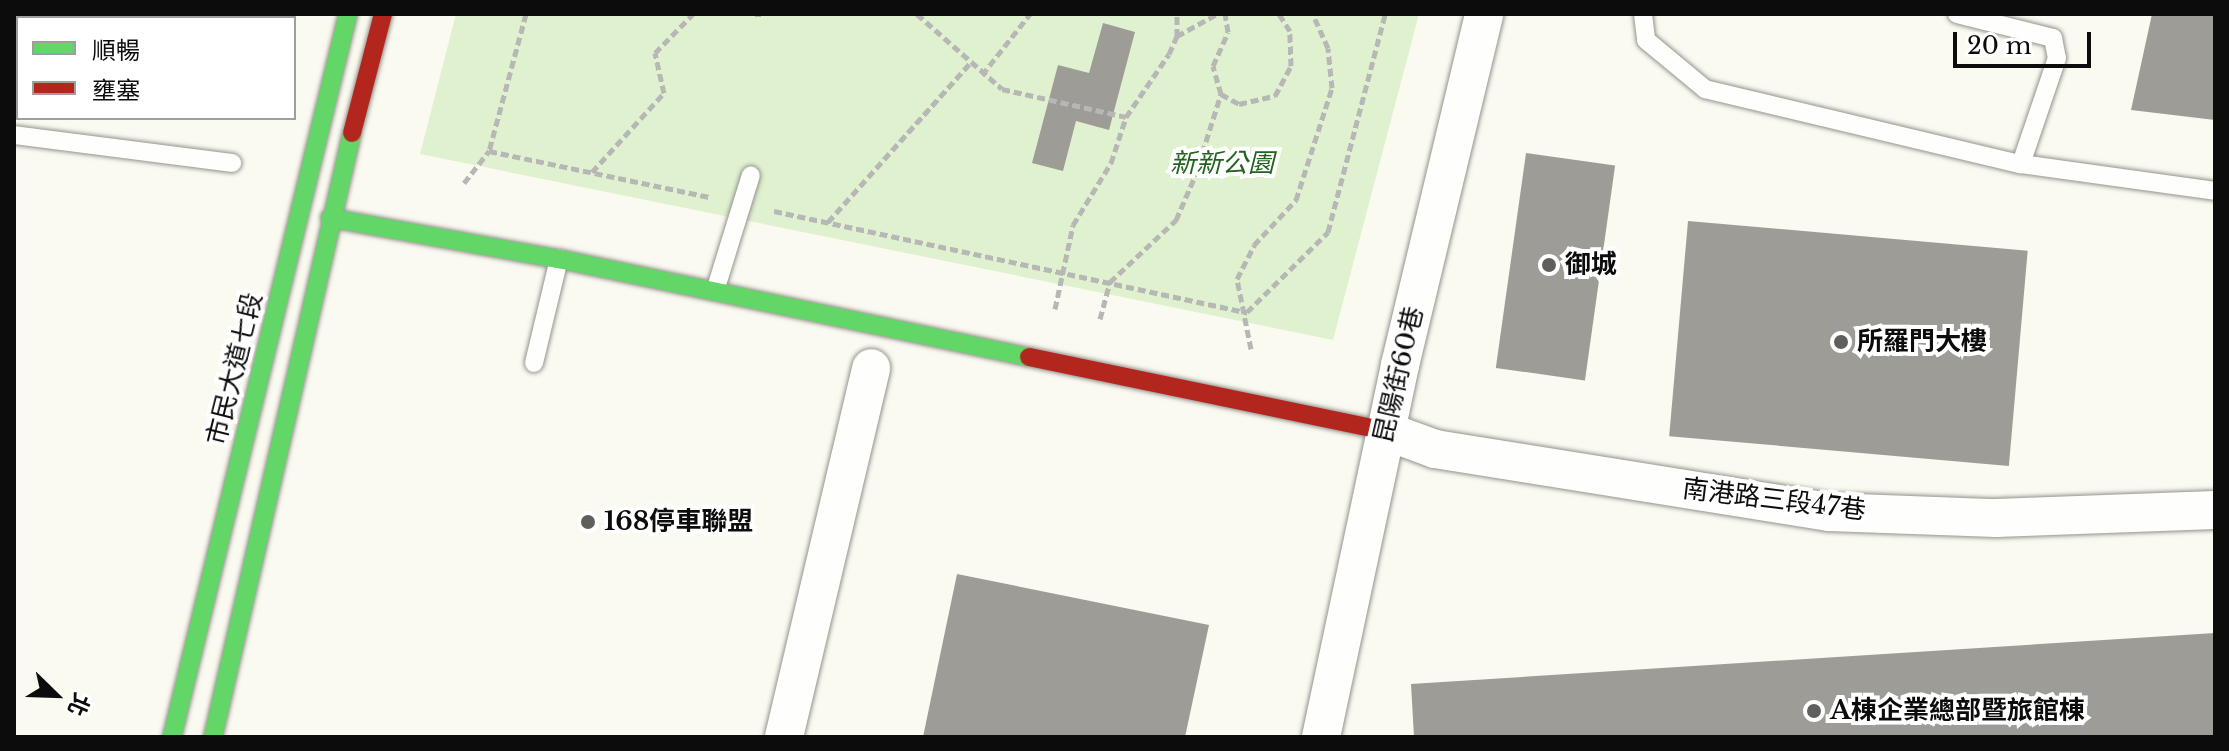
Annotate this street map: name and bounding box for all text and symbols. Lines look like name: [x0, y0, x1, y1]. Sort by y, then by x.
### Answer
legend: [16, 16, 296, 120]
scale bar: [1957, 16, 2095, 66]
text: 20 m: [1967, 31, 2032, 60]
text: 順暢: [92, 36, 140, 65]
text: 壅塞: [92, 76, 140, 105]
park label: 新新公園: [1170, 148, 1274, 180]
place label: 御城: [1565, 249, 1617, 281]
marker: 御城: [1540, 256, 1558, 274]
street label: 市民大道七段: [201, 290, 269, 448]
street label: 昆陽街60巷: [1368, 304, 1430, 446]
place label: 所羅門大樓: [1857, 326, 1987, 358]
marker: 所羅門大樓: [1832, 333, 1850, 351]
street label: 南港路三段47巷: [1681, 473, 1867, 527]
place label: 168停車聯盟: [604, 506, 753, 538]
marker: 168停車聯盟: [579, 513, 597, 531]
north arrow: [16, 655, 96, 735]
text: 北: [62, 689, 95, 720]
place label: A棟企業總部暨旅館棟: [1830, 695, 2085, 727]
marker: A棟企業總部暨旅館棟: [1805, 702, 1823, 720]

